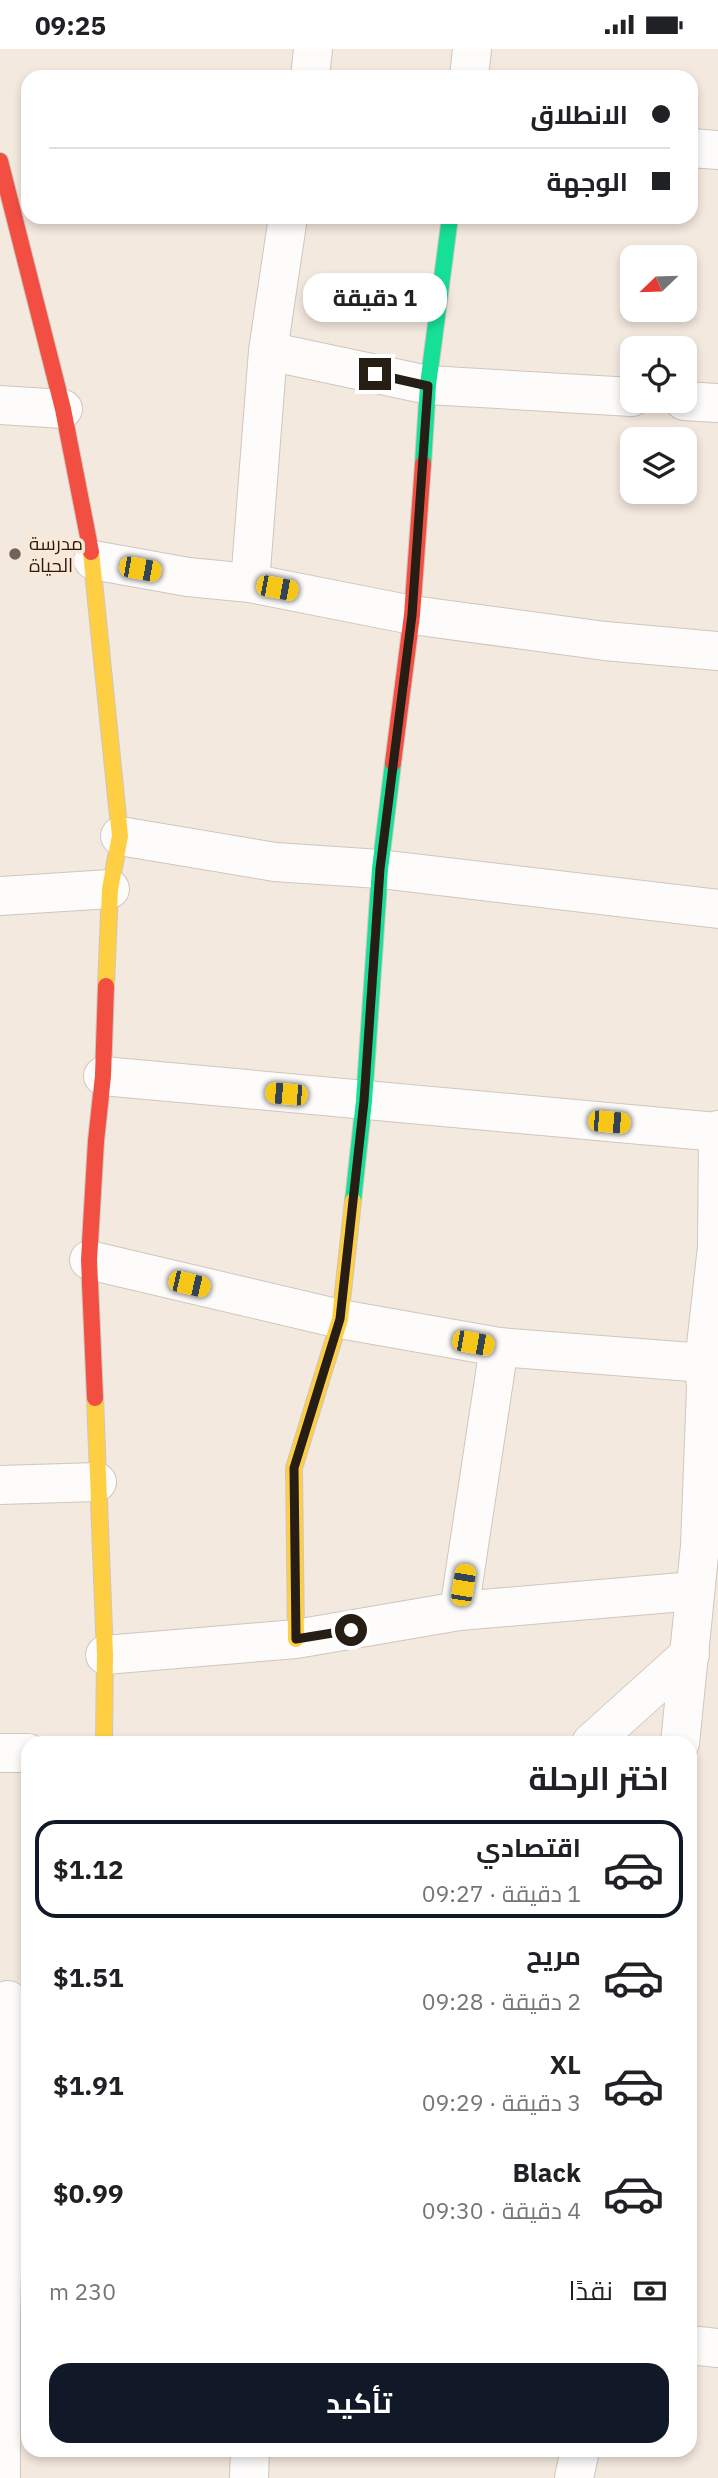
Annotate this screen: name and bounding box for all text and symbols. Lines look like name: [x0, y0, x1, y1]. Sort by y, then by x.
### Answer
text: 09:25: [35, 8, 106, 42]
text: الانطلاق: [530, 97, 628, 131]
text: الوجهة: [547, 164, 628, 198]
north arrow: [620, 245, 696, 322]
map controls: [620, 245, 697, 504]
callout: 1 دقيقة: [303, 273, 447, 321]
text: 1 دقيقة: [333, 282, 417, 312]
button: locate: [620, 336, 697, 413]
route end: [359, 358, 391, 390]
button: layers: [620, 427, 697, 504]
place label: مدرسة الحياة: [29, 531, 83, 577]
marker: مدرسة الحياة: [7, 546, 23, 562]
car: [118, 555, 163, 583]
car: [255, 574, 300, 602]
car: [265, 1082, 308, 1106]
car: [588, 1110, 631, 1134]
car: [167, 1269, 212, 1299]
car: [451, 1329, 496, 1357]
car: [450, 1563, 477, 1607]
route start: [335, 1614, 367, 1646]
text: اختر الرحلة: [528, 1757, 669, 1799]
text: اقتصادي: [476, 1830, 581, 1864]
icon: car: [602, 1838, 665, 1901]
text: $1.12: [53, 1852, 124, 1886]
text: 1 دقيقة · 09:27: [422, 1878, 581, 1908]
text: مريح: [526, 1938, 581, 1972]
icon: car: [602, 1946, 665, 2009]
text: $1.51: [53, 1960, 124, 1994]
text: 2 دقيقة · 09:28: [422, 1986, 581, 2016]
text: XL: [550, 2047, 581, 2081]
icon: car: [602, 2054, 665, 2117]
text: $1.91: [53, 2068, 124, 2102]
text: 3 دقيقة · 09:29: [422, 2087, 581, 2117]
text: Black: [513, 2155, 581, 2189]
icon: car: [602, 2162, 665, 2225]
text: $0.99: [53, 2176, 124, 2210]
text: 4 دقيقة · 09:30: [422, 2195, 581, 2225]
icon: cash: [631, 2272, 669, 2310]
text: نقدًا: [569, 2273, 613, 2307]
text: 230 m: [49, 2276, 116, 2306]
button: تأكيد: [49, 2363, 669, 2443]

